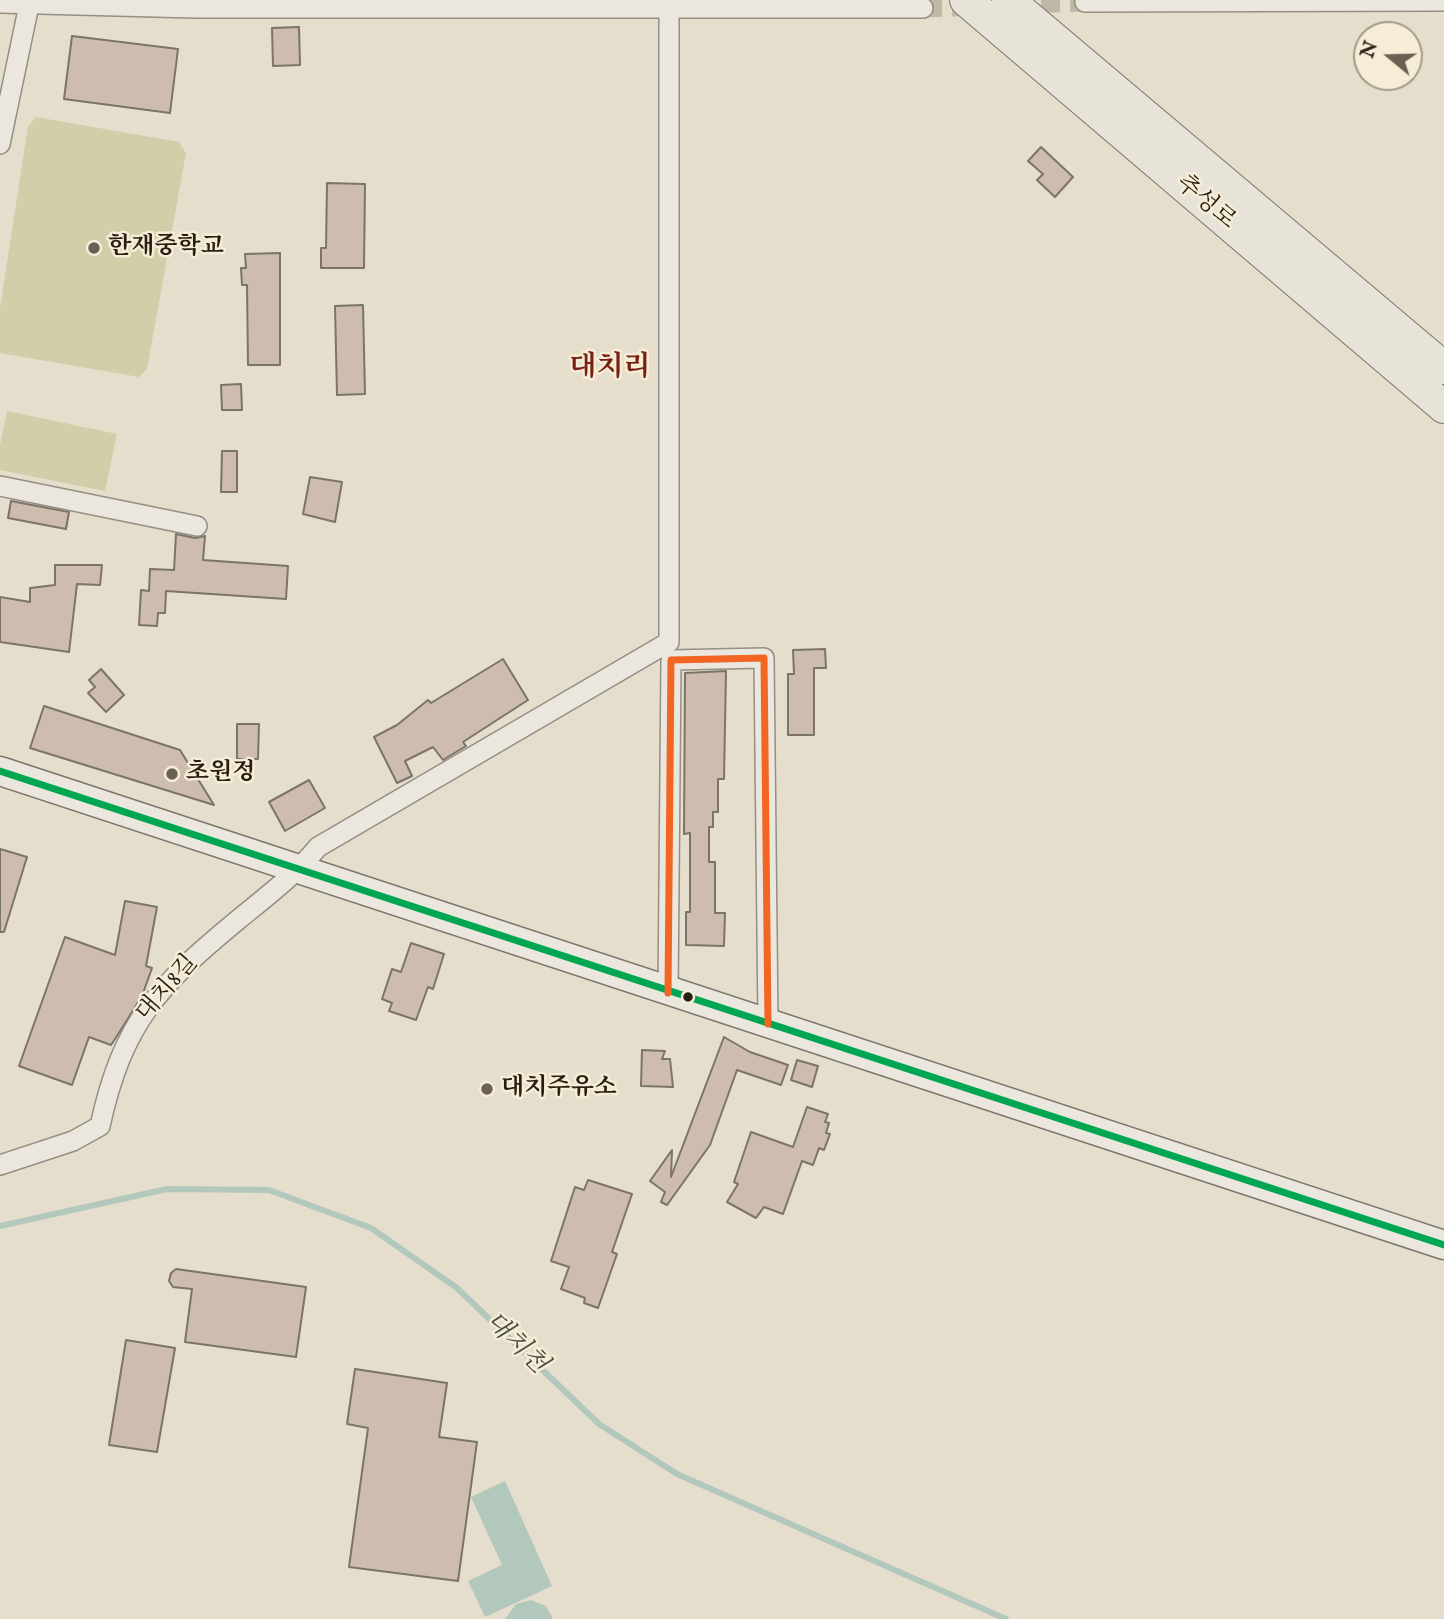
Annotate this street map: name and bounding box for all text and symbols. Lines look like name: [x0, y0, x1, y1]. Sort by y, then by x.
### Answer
north arrow: [1353, 21, 1423, 91]
text: N: [1356, 38, 1384, 62]
street label: 추성로: [1169, 170, 1241, 236]
place label: 한재중학교: [108, 234, 224, 262]
marker: 한재중학교: [86, 240, 102, 256]
district label: 대치리: [569, 352, 651, 386]
place label: 초원정: [186, 760, 256, 788]
marker: 초원정: [164, 766, 180, 782]
street label: 대치8길: [131, 950, 205, 1028]
unlabelled marker: [681, 990, 695, 1004]
place label: 대치주유소: [501, 1075, 617, 1103]
marker: 대치주유소: [479, 1081, 495, 1097]
water label: 대치천: [477, 1307, 553, 1381]

